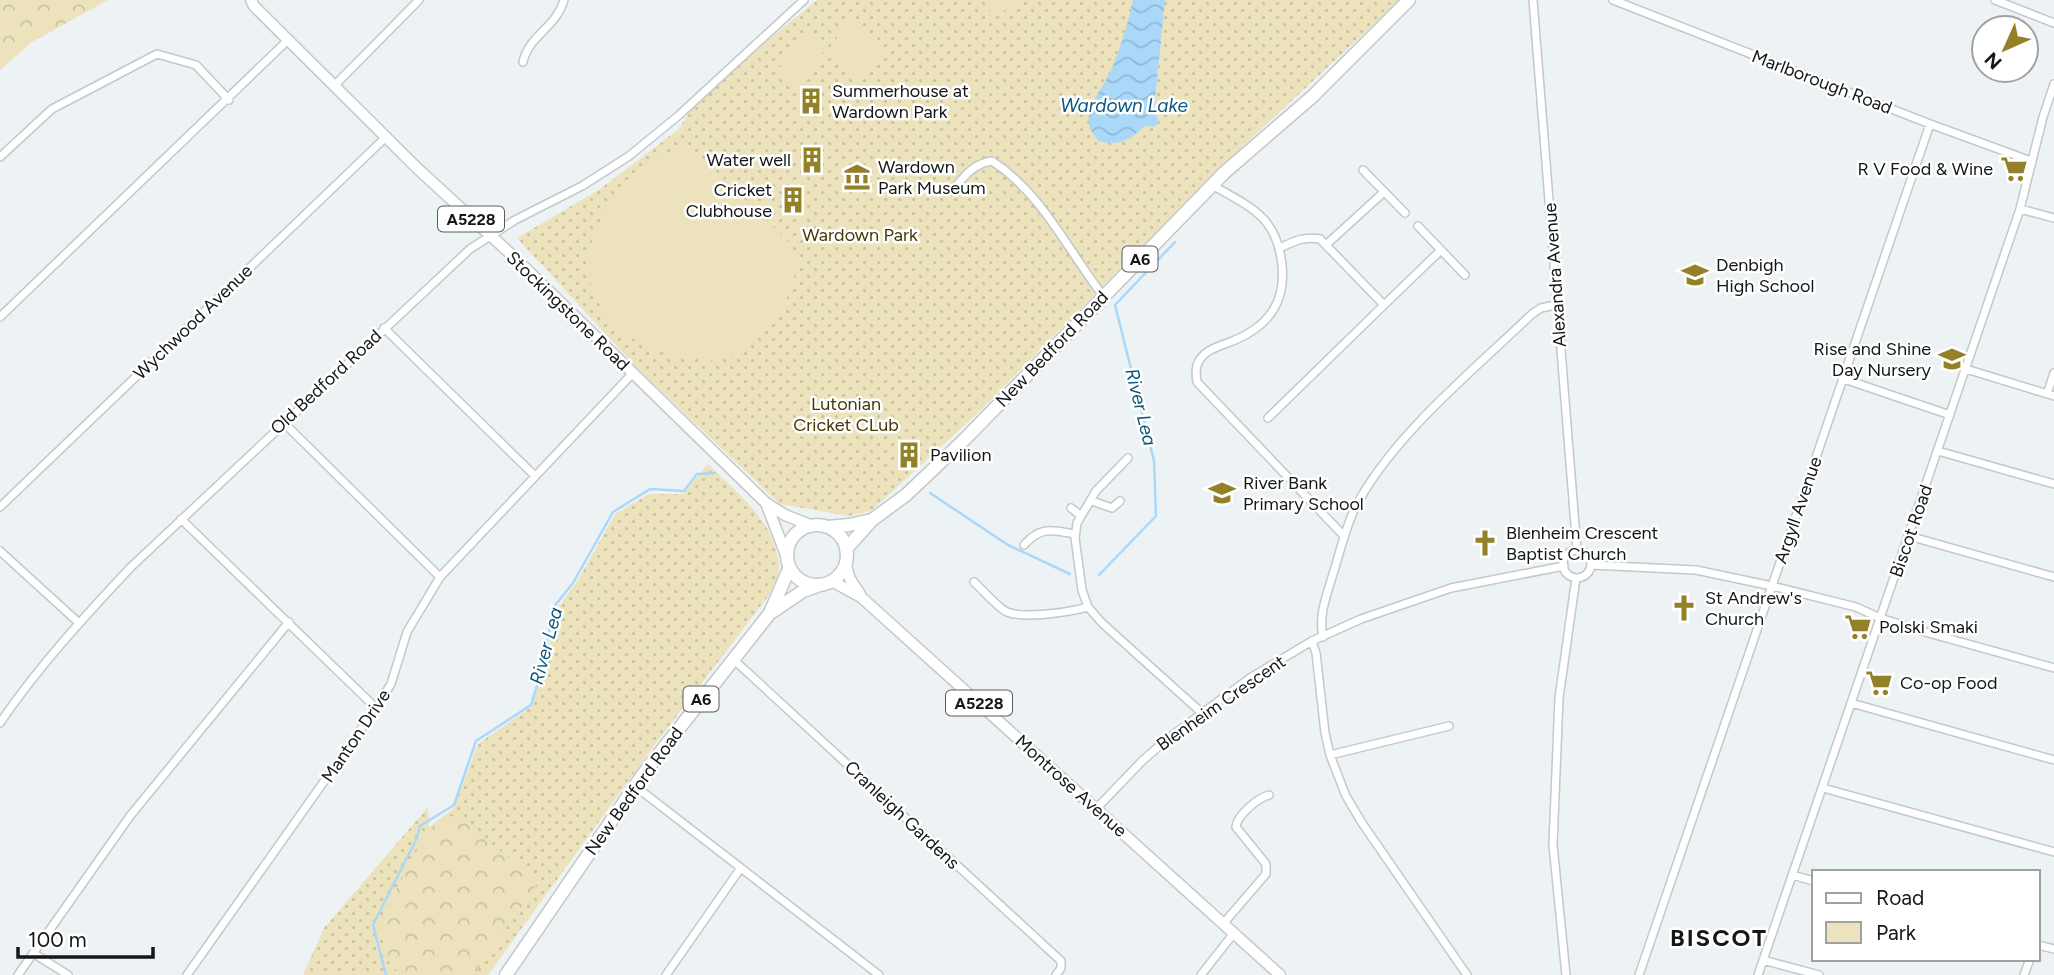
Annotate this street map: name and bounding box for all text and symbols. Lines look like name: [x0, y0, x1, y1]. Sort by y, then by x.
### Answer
north arrow: [1970, 14, 2040, 84]
street label: Marlborough Road: [1749, 45, 1895, 119]
text: N: [1980, 47, 2007, 74]
place label: Summerhouse at Wardown Park: [832, 80, 969, 123]
building icon: Summerhouse at Wardown Park: [796, 86, 826, 116]
water label: Wardown Lake: [1060, 94, 1188, 117]
building icon: Water well: [797, 145, 827, 175]
place label: Water well: [707, 149, 791, 171]
supermarket icon: R V Food & Wine: [1999, 154, 2029, 184]
place label: Wardown Park Museum: [878, 156, 986, 199]
place label: R V Food & Wine: [1857, 158, 1993, 180]
museum icon: Wardown Park Museum: [842, 162, 872, 192]
place label: Cricket Clubhouse: [686, 179, 772, 222]
building icon: Cricket Clubhouse: [778, 185, 808, 215]
street label: Alexandra Avenue: [1539, 202, 1571, 348]
road number: A5228: [438, 206, 504, 232]
park label: Wardown Park: [802, 224, 918, 246]
road number: A6: [1122, 246, 1158, 272]
street label: Stockingstone Road: [502, 247, 634, 375]
place label: Denbigh High School: [1716, 254, 1814, 297]
street label: Wychwood Avenue: [129, 260, 257, 384]
school or university icon: Denbigh High School: [1680, 260, 1710, 290]
street label: New Bedford Road: [991, 286, 1113, 412]
street label: Old Bedford Road: [266, 325, 386, 439]
place label: Rise and Shine Day Nursery: [1814, 338, 1932, 381]
school or university icon: Rise and Shine Day Nursery: [1937, 344, 1967, 374]
water label: River Lea: [1120, 366, 1162, 448]
park label: Lutonian Cricket CLub: [793, 393, 899, 436]
building icon: Pavilion: [894, 440, 924, 470]
place label: Pavilion: [930, 444, 991, 466]
street label: Argyll Avenue: [1769, 454, 1827, 566]
place label: River Bank Primary School: [1243, 472, 1364, 515]
school or university icon: River Bank Primary School: [1207, 478, 1237, 508]
street label: Biscot Road: [1885, 482, 1937, 580]
place label: Blenheim Crescent Baptist Church: [1506, 522, 1659, 565]
church icon: Blenheim Crescent Baptist Church: [1470, 528, 1500, 558]
place label: St Andrew's Church: [1705, 587, 1802, 630]
church icon: St Andrew's Church: [1669, 593, 1699, 623]
water label: River Lea: [525, 605, 567, 687]
supermarket icon: Polski Smaki: [1843, 612, 1873, 642]
place label: Polski Smaki: [1879, 616, 1978, 638]
street label: Blenheim Crescent: [1152, 650, 1290, 756]
supermarket icon: Co-op Food: [1864, 668, 1894, 698]
place label: Co-op Food: [1900, 672, 1998, 694]
street label: Manton Drive: [317, 685, 395, 787]
road number: A6: [684, 686, 718, 712]
road number: A5228: [946, 690, 1012, 716]
street label: New Bedford Road: [580, 723, 688, 859]
street label: Montrose Avenue: [1011, 730, 1131, 842]
street label: Cranleigh Gardens: [840, 756, 964, 874]
legend: [1812, 870, 2040, 961]
text: Road: [1876, 885, 1924, 910]
scale bar: [18, 916, 152, 960]
text: Park: [1876, 920, 1917, 945]
district label: BISCOT: [1670, 923, 1768, 952]
text: 100 m: [28, 927, 87, 952]

